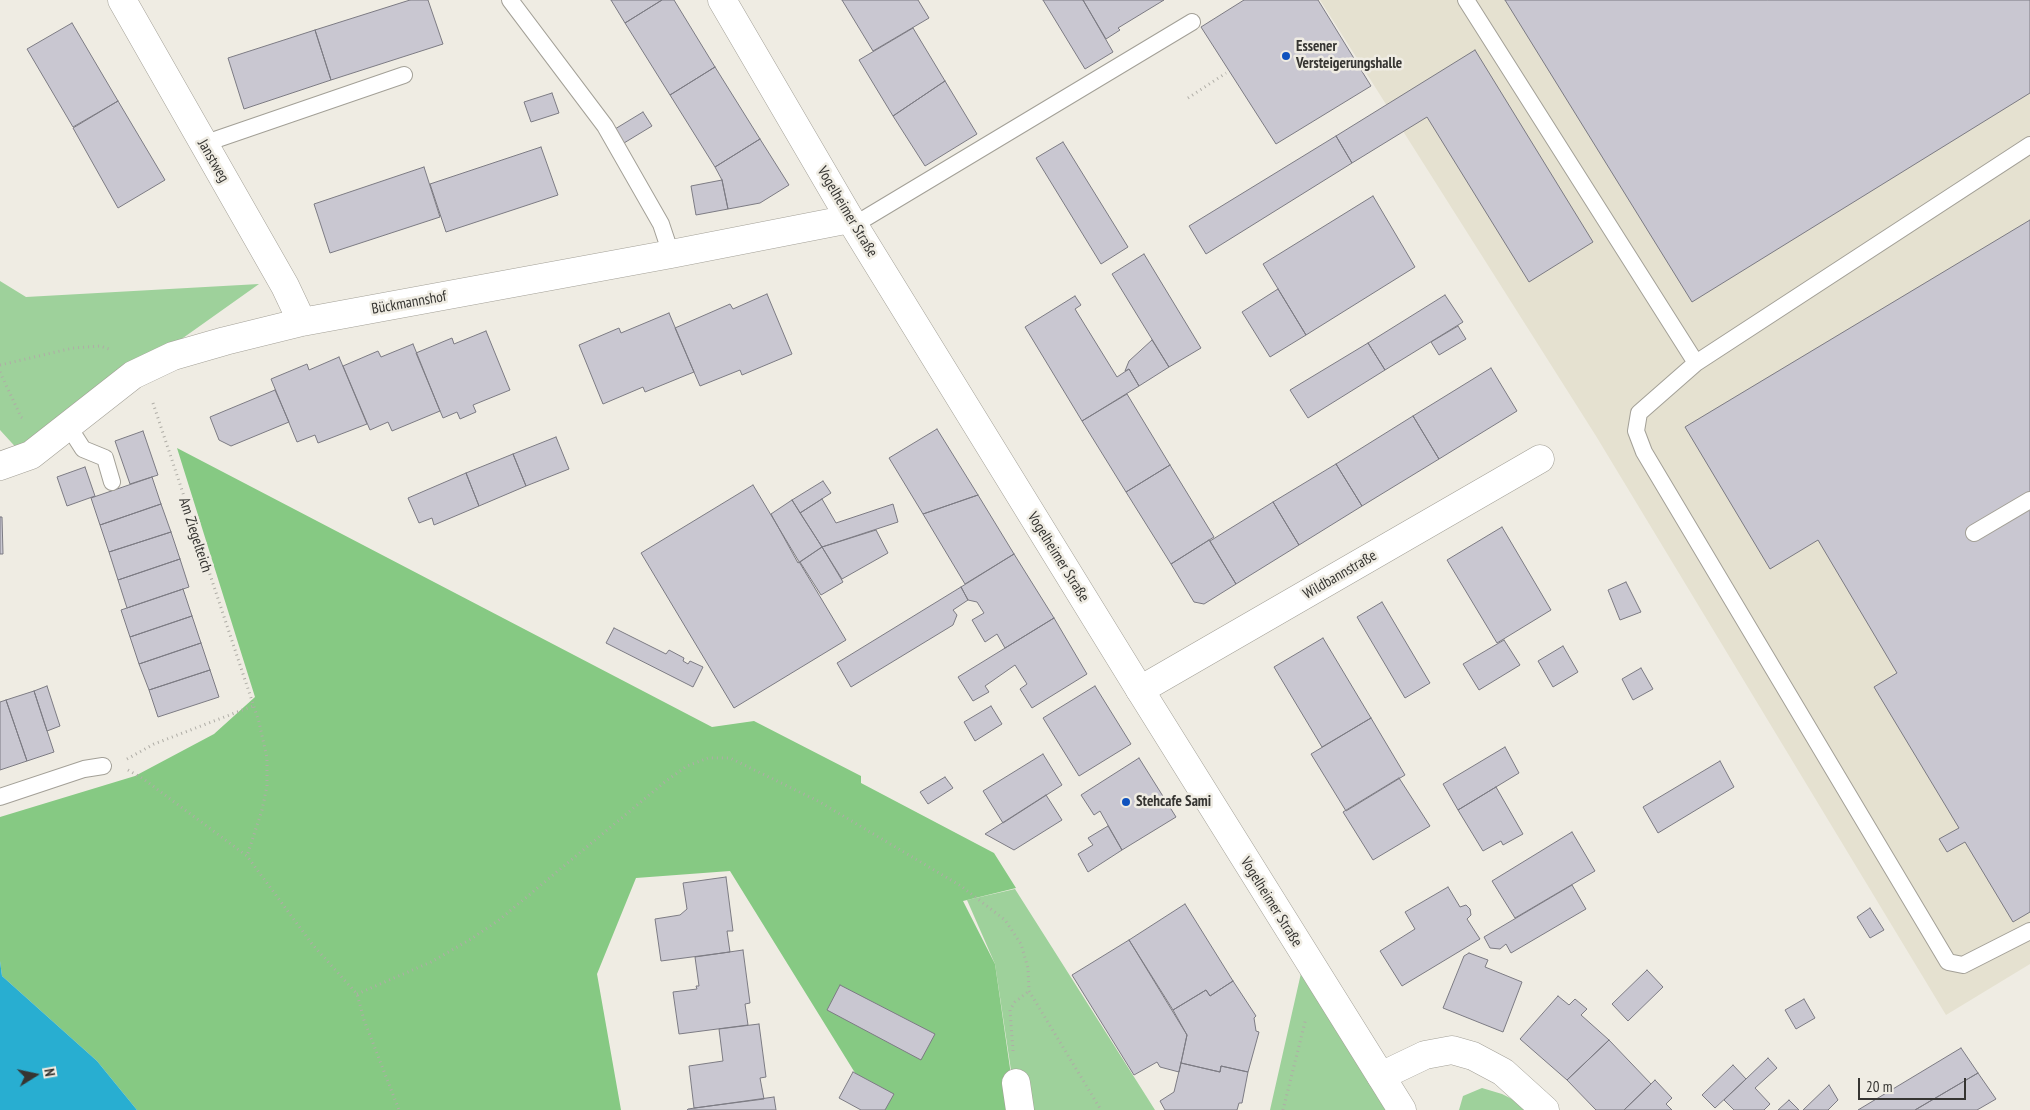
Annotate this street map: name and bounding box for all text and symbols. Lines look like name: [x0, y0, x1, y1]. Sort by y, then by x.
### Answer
place label: Essener Versteigerungshalle: [1296, 38, 1402, 73]
marker: Essener Versteigerungshalle: [1280, 50, 1292, 62]
street label: Janstweg: [194, 136, 232, 186]
street label: Vogelheimer Straße: [813, 164, 881, 260]
street label: Bückmannshof: [370, 288, 448, 318]
street label: Am Ziegelteich: [174, 495, 216, 575]
street label: Vogelheimer Straße: [1023, 509, 1093, 605]
street label: Wildbannstraße: [1300, 547, 1380, 603]
place label: Stehcafe Sami: [1136, 793, 1211, 811]
marker: Stehcafe Sami: [1120, 796, 1132, 808]
street label: Vogelheimer Straße: [1236, 854, 1306, 950]
north arrow: [10, 1050, 60, 1100]
text: N: [40, 1067, 59, 1078]
scale bar: [1860, 1068, 1968, 1100]
text: 20 m: [1866, 1077, 1892, 1096]

